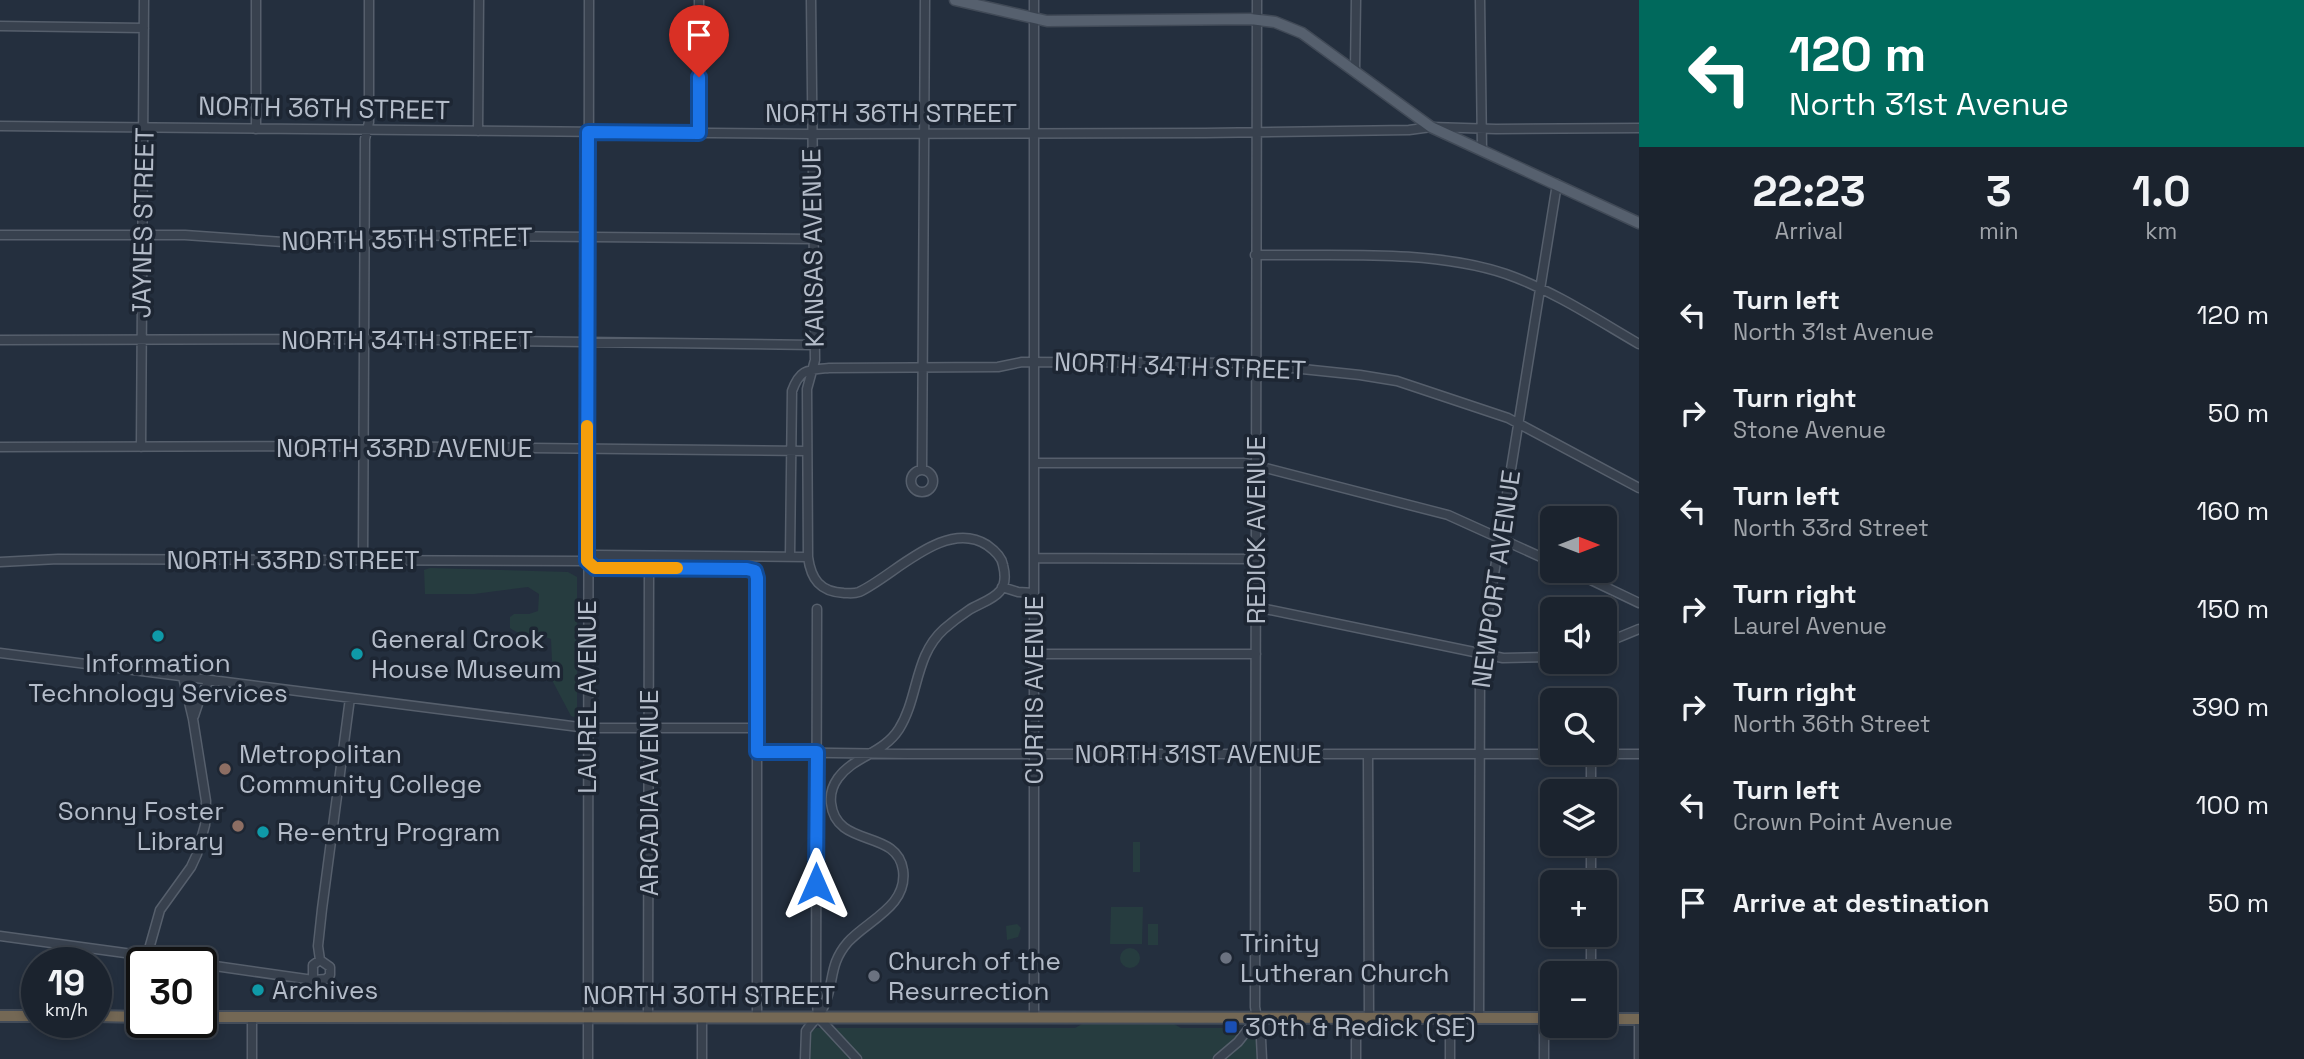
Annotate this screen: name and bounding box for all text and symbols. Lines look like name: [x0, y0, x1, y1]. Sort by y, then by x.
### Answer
pin: [669, 5, 729, 77]
icon: arrive: [680, 16, 718, 54]
text: 120 m: [1789, 23, 1926, 85]
icon: left: [1674, 28, 1765, 119]
text: North 31st Avenue: [1789, 84, 2069, 124]
street label: NORTH 36TH STREET: [198, 89, 450, 127]
street label: NORTH 36TH STREET: [765, 96, 1017, 130]
street label: JAYNES STREET: [124, 127, 162, 319]
street label: KANSAS AVENUE: [794, 148, 832, 348]
text: 22:23: [1753, 165, 1865, 218]
text: 3: [1986, 165, 2012, 218]
text: 1.0: [2132, 165, 2190, 218]
text: Arrival: [1775, 216, 1843, 246]
text: min: [1979, 216, 2019, 246]
text: km: [2145, 216, 2177, 246]
street label: NORTH 35TH STREET: [281, 220, 533, 258]
text: Turn left: [1733, 283, 1840, 317]
icon: left: [1674, 296, 1712, 334]
text: 120 m: [2197, 298, 2269, 332]
text: North 31st Avenue: [1733, 317, 1934, 347]
street label: NORTH 34TH STREET: [281, 323, 533, 357]
street label: NORTH 34TH STREET: [1053, 345, 1307, 387]
text: Turn right: [1733, 381, 1857, 415]
icon: right: [1674, 394, 1712, 432]
text: 50 m: [2208, 396, 2269, 430]
text: Stone Avenue: [1733, 415, 1886, 445]
street label: NORTH 33RD AVENUE: [276, 431, 532, 465]
street label: REDICK AVENUE: [1239, 436, 1273, 624]
street label: NEWPORT AVENUE: [1464, 468, 1528, 690]
text: Turn left: [1733, 479, 1840, 513]
icon: left: [1674, 492, 1712, 530]
text: 160 m: [2197, 494, 2269, 528]
north arrow: [1540, 506, 1617, 583]
map controls: [1540, 506, 1617, 1038]
text: North 33rd Street: [1733, 513, 1929, 543]
street label: NORTH 33RD STREET: [167, 543, 419, 577]
text: Turn right: [1733, 577, 1857, 611]
icon: right: [1674, 590, 1712, 628]
text: 150 m: [2197, 592, 2269, 626]
street label: CURTIS AVENUE: [1017, 595, 1051, 785]
button: sound: [1540, 597, 1617, 674]
street label: LAUREL AVENUE: [570, 600, 604, 794]
text: Laurel Avenue: [1733, 611, 1887, 641]
place label: General Crook House Museum: [371, 622, 562, 686]
marker: Information Technology Services: [150, 628, 166, 644]
place label: Information Technology Services: [28, 646, 288, 710]
marker: General Crook House Museum: [349, 646, 365, 662]
text: Turn right: [1733, 675, 1857, 709]
button: search: [1540, 688, 1617, 765]
icon: right: [1674, 688, 1712, 726]
street label: ARCADIA AVENUE: [632, 690, 666, 896]
text: 390 m: [2192, 690, 2269, 724]
text: North 36th Street: [1733, 709, 1931, 739]
place label: Metropolitan Community College: [239, 737, 482, 801]
street label: NORTH 31ST AVENUE: [1074, 737, 1322, 771]
marker: Metropolitan Community College: [217, 761, 233, 777]
text: Turn left: [1733, 773, 1840, 807]
button: layers: [1540, 779, 1617, 856]
icon: left: [1674, 786, 1712, 824]
text: 100 m: [2196, 788, 2269, 822]
place label: Sonny Foster Library: [58, 794, 224, 858]
text: Crown Point Avenue: [1733, 807, 1953, 837]
place label: Re-entry Program: [277, 815, 500, 849]
marker: Sonny Foster Library: [230, 818, 246, 834]
marker: Re-entry Program: [255, 824, 271, 840]
position arrow: [779, 847, 853, 921]
button: +: [1540, 870, 1617, 947]
icon: arrive: [1674, 884, 1712, 922]
text: Arrive at destination: [1733, 886, 1990, 920]
text: 50 m: [2208, 886, 2269, 920]
place label: Trinity Lutheran Church: [1240, 926, 1449, 990]
place label: Church of the Resurrection: [888, 944, 1061, 1008]
speed limit sign: 30: [126, 947, 217, 1038]
marker: Trinity Lutheran Church: [1218, 950, 1234, 966]
text: 19: [48, 961, 85, 1005]
button: −: [1540, 961, 1617, 1038]
marker: Church of the Resurrection: [866, 968, 882, 984]
place label: Archives: [272, 973, 378, 1007]
street label: NORTH 30TH STREET: [583, 978, 835, 1012]
marker: Archives: [250, 982, 266, 998]
text: km/h: [45, 998, 88, 1021]
place label: 30th & Redick (SE): [1245, 1010, 1476, 1044]
marker: 30th & Redick (SE): [1223, 1019, 1239, 1035]

